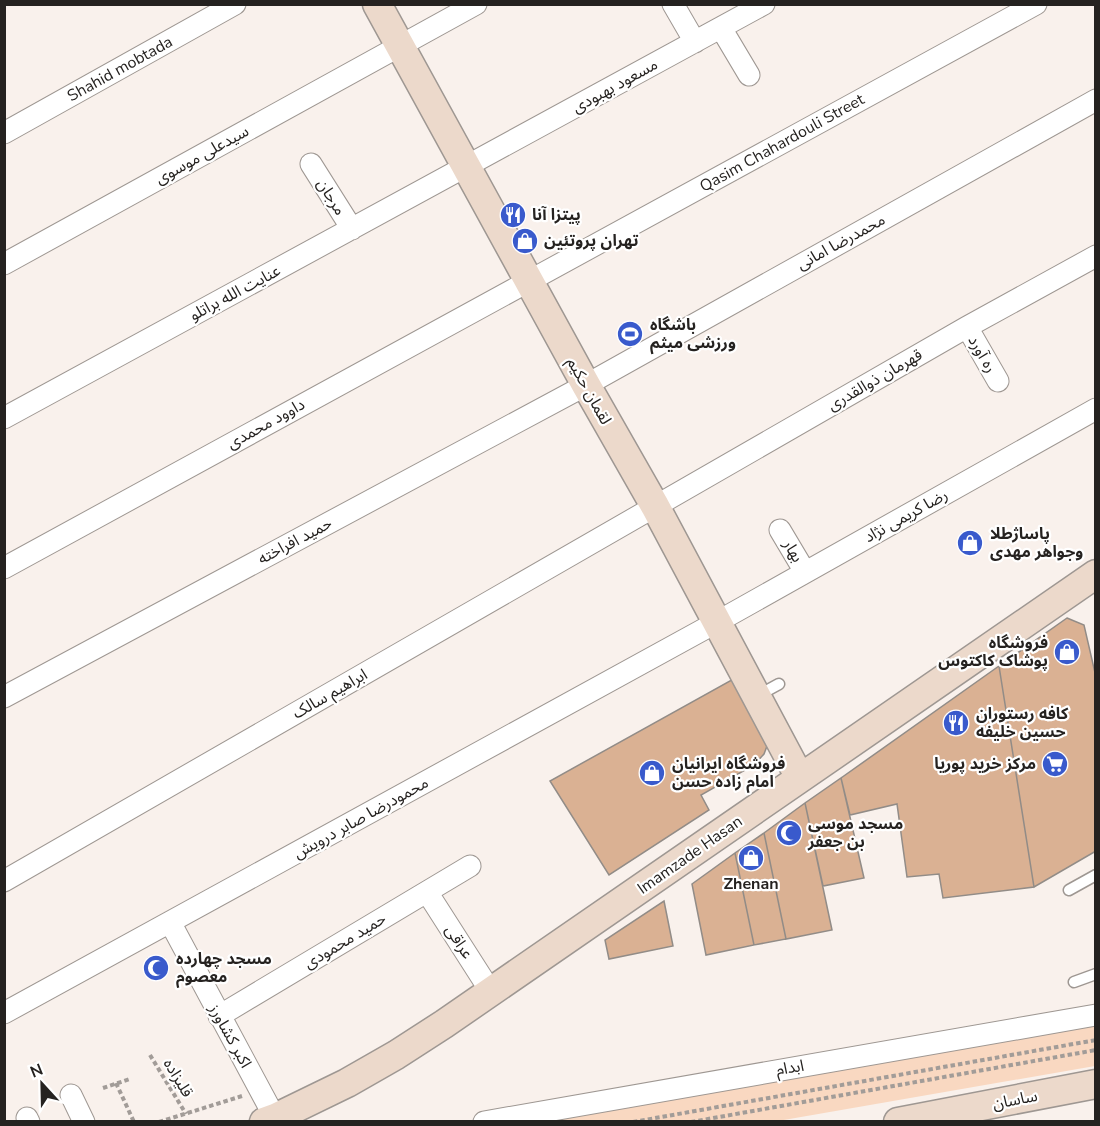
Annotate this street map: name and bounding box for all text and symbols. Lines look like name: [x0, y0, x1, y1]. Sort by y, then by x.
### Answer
street label: Shahid mobtada: [63, 31, 177, 107]
street label: مسعود بهبودی: [568, 53, 662, 119]
street label: Qasim Chahardouli Street: [696, 88, 869, 197]
street label: سیدعلی موسوی: [151, 120, 253, 190]
street label: مرجان: [311, 175, 351, 219]
restaurant icon: پیتزا آنا: [498, 200, 528, 230]
place label: پیتزا آنا: [532, 204, 581, 226]
street label: محمدرضا امانی: [793, 209, 889, 275]
shop icon: تهران پروتئین: [510, 226, 540, 256]
place label: تهران پروتئین: [544, 230, 639, 252]
street label: عنایت الله براتلو: [186, 260, 284, 326]
place label: باشگاه ورزشی میثم: [650, 314, 736, 355]
sports icon: باشگاه ورزشی میثم: [615, 319, 645, 349]
street label: ره آورد: [963, 331, 1001, 377]
street label: قهرمان ذوالقدری: [823, 344, 927, 416]
street label: لقمان حکیم: [561, 353, 616, 429]
street label: داوود محمدی: [223, 394, 309, 454]
street label: رضا کریمی نژاد: [860, 484, 952, 548]
street label: حمید افراخته: [254, 512, 336, 570]
place label: پاساژطلا وجواهر مهدی: [990, 523, 1083, 563]
shop icon: پاساژطلا وجواهر مهدی: [955, 528, 985, 558]
street label: بهار: [777, 535, 808, 566]
place label: فروشگاه پوشاک کاکتوس: [938, 632, 1048, 672]
shop icon: فروشگاه پوشاک کاکتوس: [1052, 637, 1082, 667]
street label: ابراهیم سالک: [289, 664, 372, 725]
place label: کافه رستوران حسین خلیفه: [976, 703, 1069, 743]
restaurant icon: کافه رستوران حسین خلیفه: [941, 708, 971, 738]
supermarket icon: مرکز خرید پوریا: [1040, 749, 1070, 779]
place label: فروشگاه ایرانیان امام زاده حسن: [672, 753, 785, 793]
place label: مرکز خرید پوریا: [934, 753, 1036, 775]
shop icon: فروشگاه ایرانیان امام زاده حسن: [637, 758, 667, 788]
street label: محمودرضا صابر درویش: [290, 772, 432, 864]
street label: Imamzade Hasan: [633, 811, 747, 899]
place label: مسجد موسی بن جعفر: [807, 813, 903, 853]
mosque icon: مسجد موسی بن جعفر: [774, 818, 804, 848]
shop icon: Zhenan: [736, 843, 766, 873]
place label: Zhenan: [723, 873, 779, 895]
street label: حمید محمودی: [300, 908, 390, 974]
street label: عراقی: [440, 921, 478, 963]
place label: مسجد چهارده معصوم: [176, 948, 272, 988]
mosque icon: مسجد چهارده معصوم: [141, 953, 171, 983]
street label: اکبر کشاورز: [203, 999, 257, 1072]
north arrow: [12, 1054, 72, 1114]
street label: قلیزاده: [158, 1054, 198, 1102]
street label: ابدام: [774, 1055, 806, 1082]
text: N: [27, 1059, 46, 1083]
street label: ساسان: [991, 1085, 1039, 1115]

